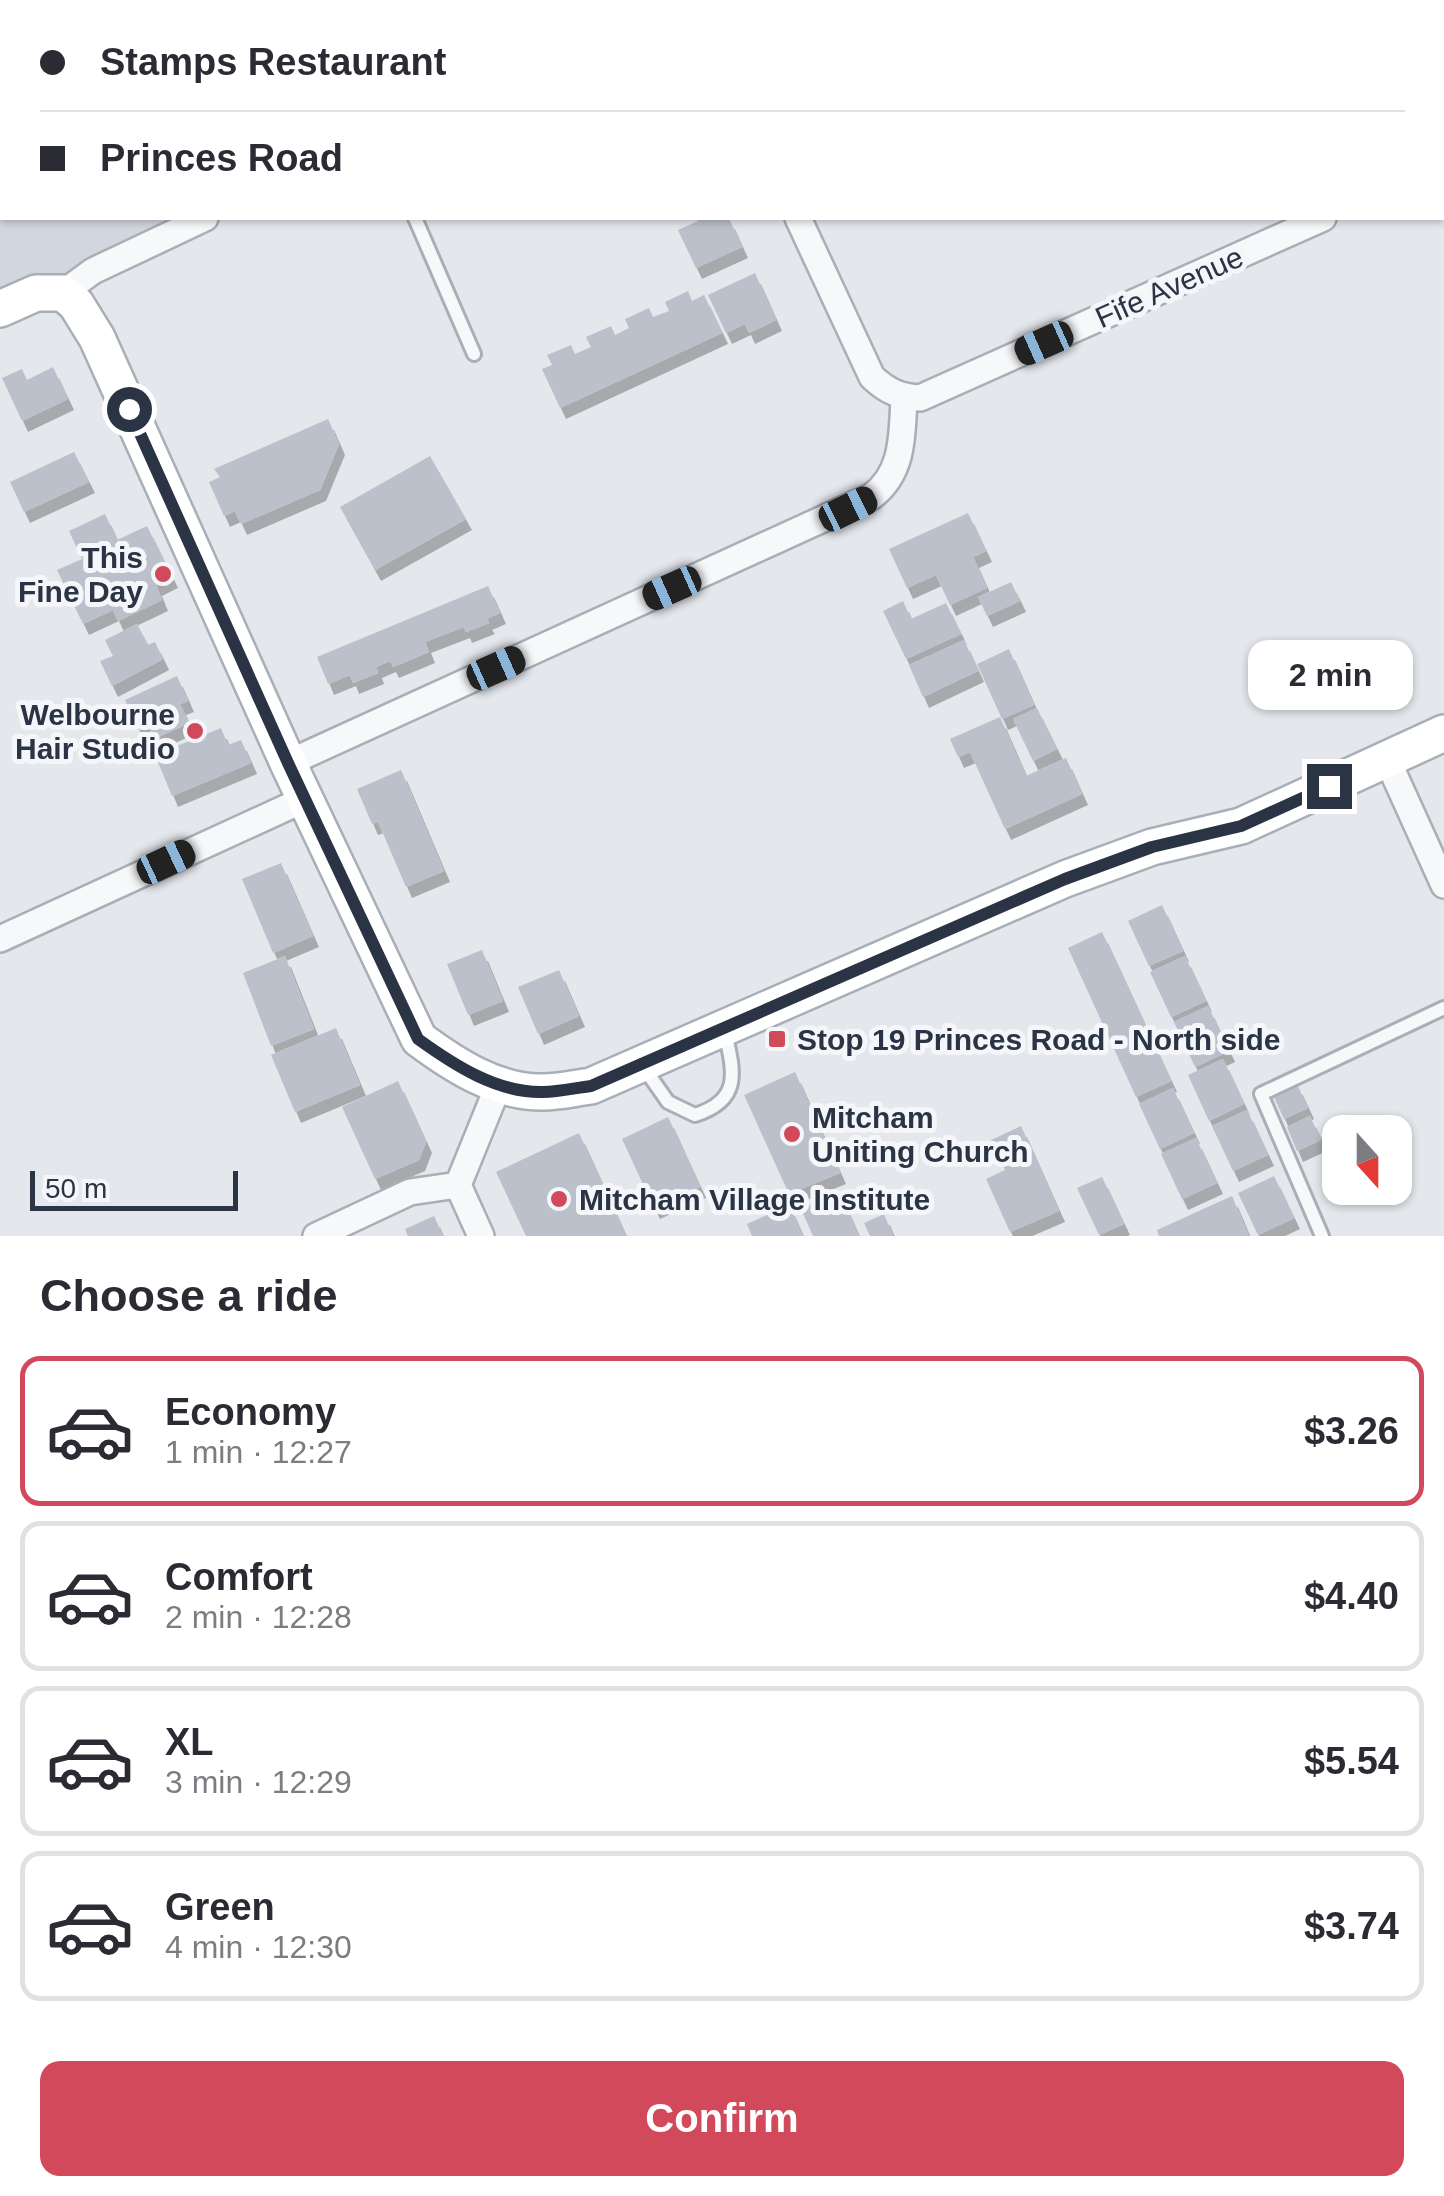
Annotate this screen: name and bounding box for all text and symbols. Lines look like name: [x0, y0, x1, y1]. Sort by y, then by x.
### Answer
text: Stamps Restaurant: [100, 41, 446, 83]
text: Princes Road: [100, 137, 343, 179]
street label: Fife Avenue: [1090, 240, 1248, 334]
car: [1010, 317, 1078, 369]
route start: [107, 387, 152, 432]
car: [814, 482, 882, 536]
place label: This Fine Day: [18, 541, 143, 608]
car: [638, 562, 706, 614]
marker: This Fine Day: [152, 563, 174, 585]
callout: 2 min: [1246, 641, 1412, 711]
car: [462, 642, 530, 694]
text: 2 min: [1289, 657, 1372, 693]
place label: Welbourne Hair Studio: [15, 698, 175, 765]
marker: Welbourne Hair Studio: [184, 720, 206, 742]
route end: [1307, 764, 1352, 809]
car: [132, 836, 200, 888]
place label: Stop 19 Princes Road - North side: [797, 1023, 1280, 1056]
marker: Stop 19 Princes Road - North side: [766, 1028, 788, 1050]
place label: Mitcham Uniting Church: [812, 1101, 1029, 1168]
north arrow: [1322, 1115, 1412, 1205]
map controls: [1322, 1115, 1412, 1205]
marker: Mitcham Uniting Church: [781, 1123, 803, 1145]
scale bar: [30, 1166, 238, 1210]
text: 50 m: [45, 1173, 107, 1204]
place label: Mitcham Village Institute: [579, 1183, 930, 1216]
marker: Mitcham Village Institute: [548, 1188, 570, 1210]
text: Choose a ride: [40, 1270, 338, 1321]
icon: car: [45, 1386, 135, 1476]
text: Economy: [165, 1391, 336, 1433]
text: $3.26: [1304, 1410, 1399, 1452]
text: 1 min · 12:27: [165, 1434, 352, 1470]
icon: car: [45, 1551, 135, 1641]
text: Comfort: [165, 1556, 313, 1598]
text: $4.40: [1304, 1575, 1399, 1617]
text: 2 min · 12:28: [165, 1599, 352, 1635]
icon: car: [45, 1716, 135, 1806]
text: XL: [165, 1721, 214, 1763]
text: $5.54: [1304, 1740, 1399, 1782]
text: 3 min · 12:29: [165, 1764, 352, 1800]
icon: car: [45, 1881, 135, 1971]
text: Green: [165, 1886, 275, 1928]
text: $3.74: [1304, 1905, 1399, 1947]
text: 4 min · 12:30: [165, 1929, 352, 1965]
button: Confirm: [40, 2061, 1404, 2176]

